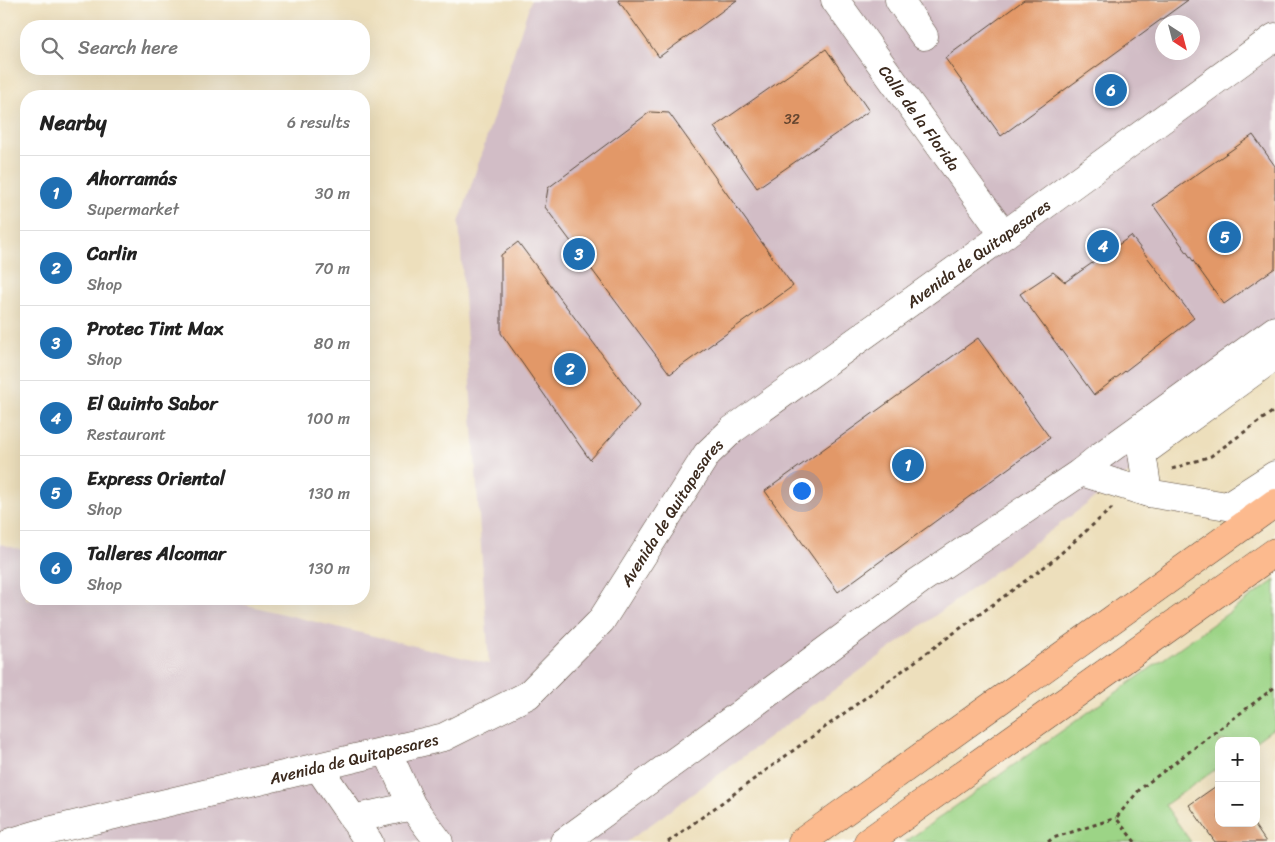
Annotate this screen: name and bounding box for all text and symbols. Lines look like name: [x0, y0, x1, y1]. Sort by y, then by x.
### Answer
north arrow: [1155, 15, 1200, 60]
search box: [20, 20, 370, 75]
text: Search here: [78, 31, 178, 64]
icon: search: [38, 34, 66, 62]
street label: Calle de la Florida: [871, 58, 968, 177]
pin: 6: [1095, 71, 1127, 109]
text: Nearby: [40, 104, 106, 142]
house number: 32: [784, 107, 800, 132]
text: 6 results: [287, 108, 350, 137]
text: Ahorramás: [87, 162, 177, 195]
text: 1: [53, 179, 59, 208]
text: 30 m: [315, 179, 350, 208]
street label: Avenida de Quitapesares: [899, 191, 1057, 316]
text: Supermarket: [87, 195, 179, 224]
pin: 5: [1209, 218, 1241, 256]
pin: 4: [1087, 227, 1119, 265]
pin: 3: [563, 235, 595, 273]
text: Carlin: [87, 237, 137, 270]
text: 2: [51, 254, 61, 283]
text: 70 m: [314, 254, 350, 283]
text: Shop: [87, 270, 122, 299]
text: Protec Tint Max: [87, 312, 223, 345]
text: 3: [52, 329, 60, 358]
text: 80 m: [314, 329, 350, 358]
text: Shop: [87, 345, 122, 374]
pin: 2: [554, 350, 586, 388]
text: El Quinto Sabor: [87, 387, 217, 420]
text: 4: [51, 404, 61, 433]
text: 100 m: [306, 404, 350, 433]
text: Restaurant: [87, 420, 166, 449]
street label: Avenida de Quitapesares: [611, 431, 730, 593]
pin: 1: [892, 446, 924, 484]
text: Express Oriental: [87, 462, 225, 495]
your location: [789, 478, 815, 504]
text: 5: [51, 479, 61, 508]
text: 130 m: [308, 479, 350, 508]
text: Shop: [87, 495, 122, 524]
text: Talleres Alcomar: [87, 537, 226, 570]
text: 6: [51, 554, 61, 583]
text: 130 m: [308, 554, 350, 583]
text: Shop: [87, 570, 122, 599]
street label: Avenida de Quitapesares: [266, 724, 442, 793]
map controls: [1215, 737, 1260, 827]
button: +: [1215, 737, 1260, 782]
button: −: [1215, 782, 1260, 827]

